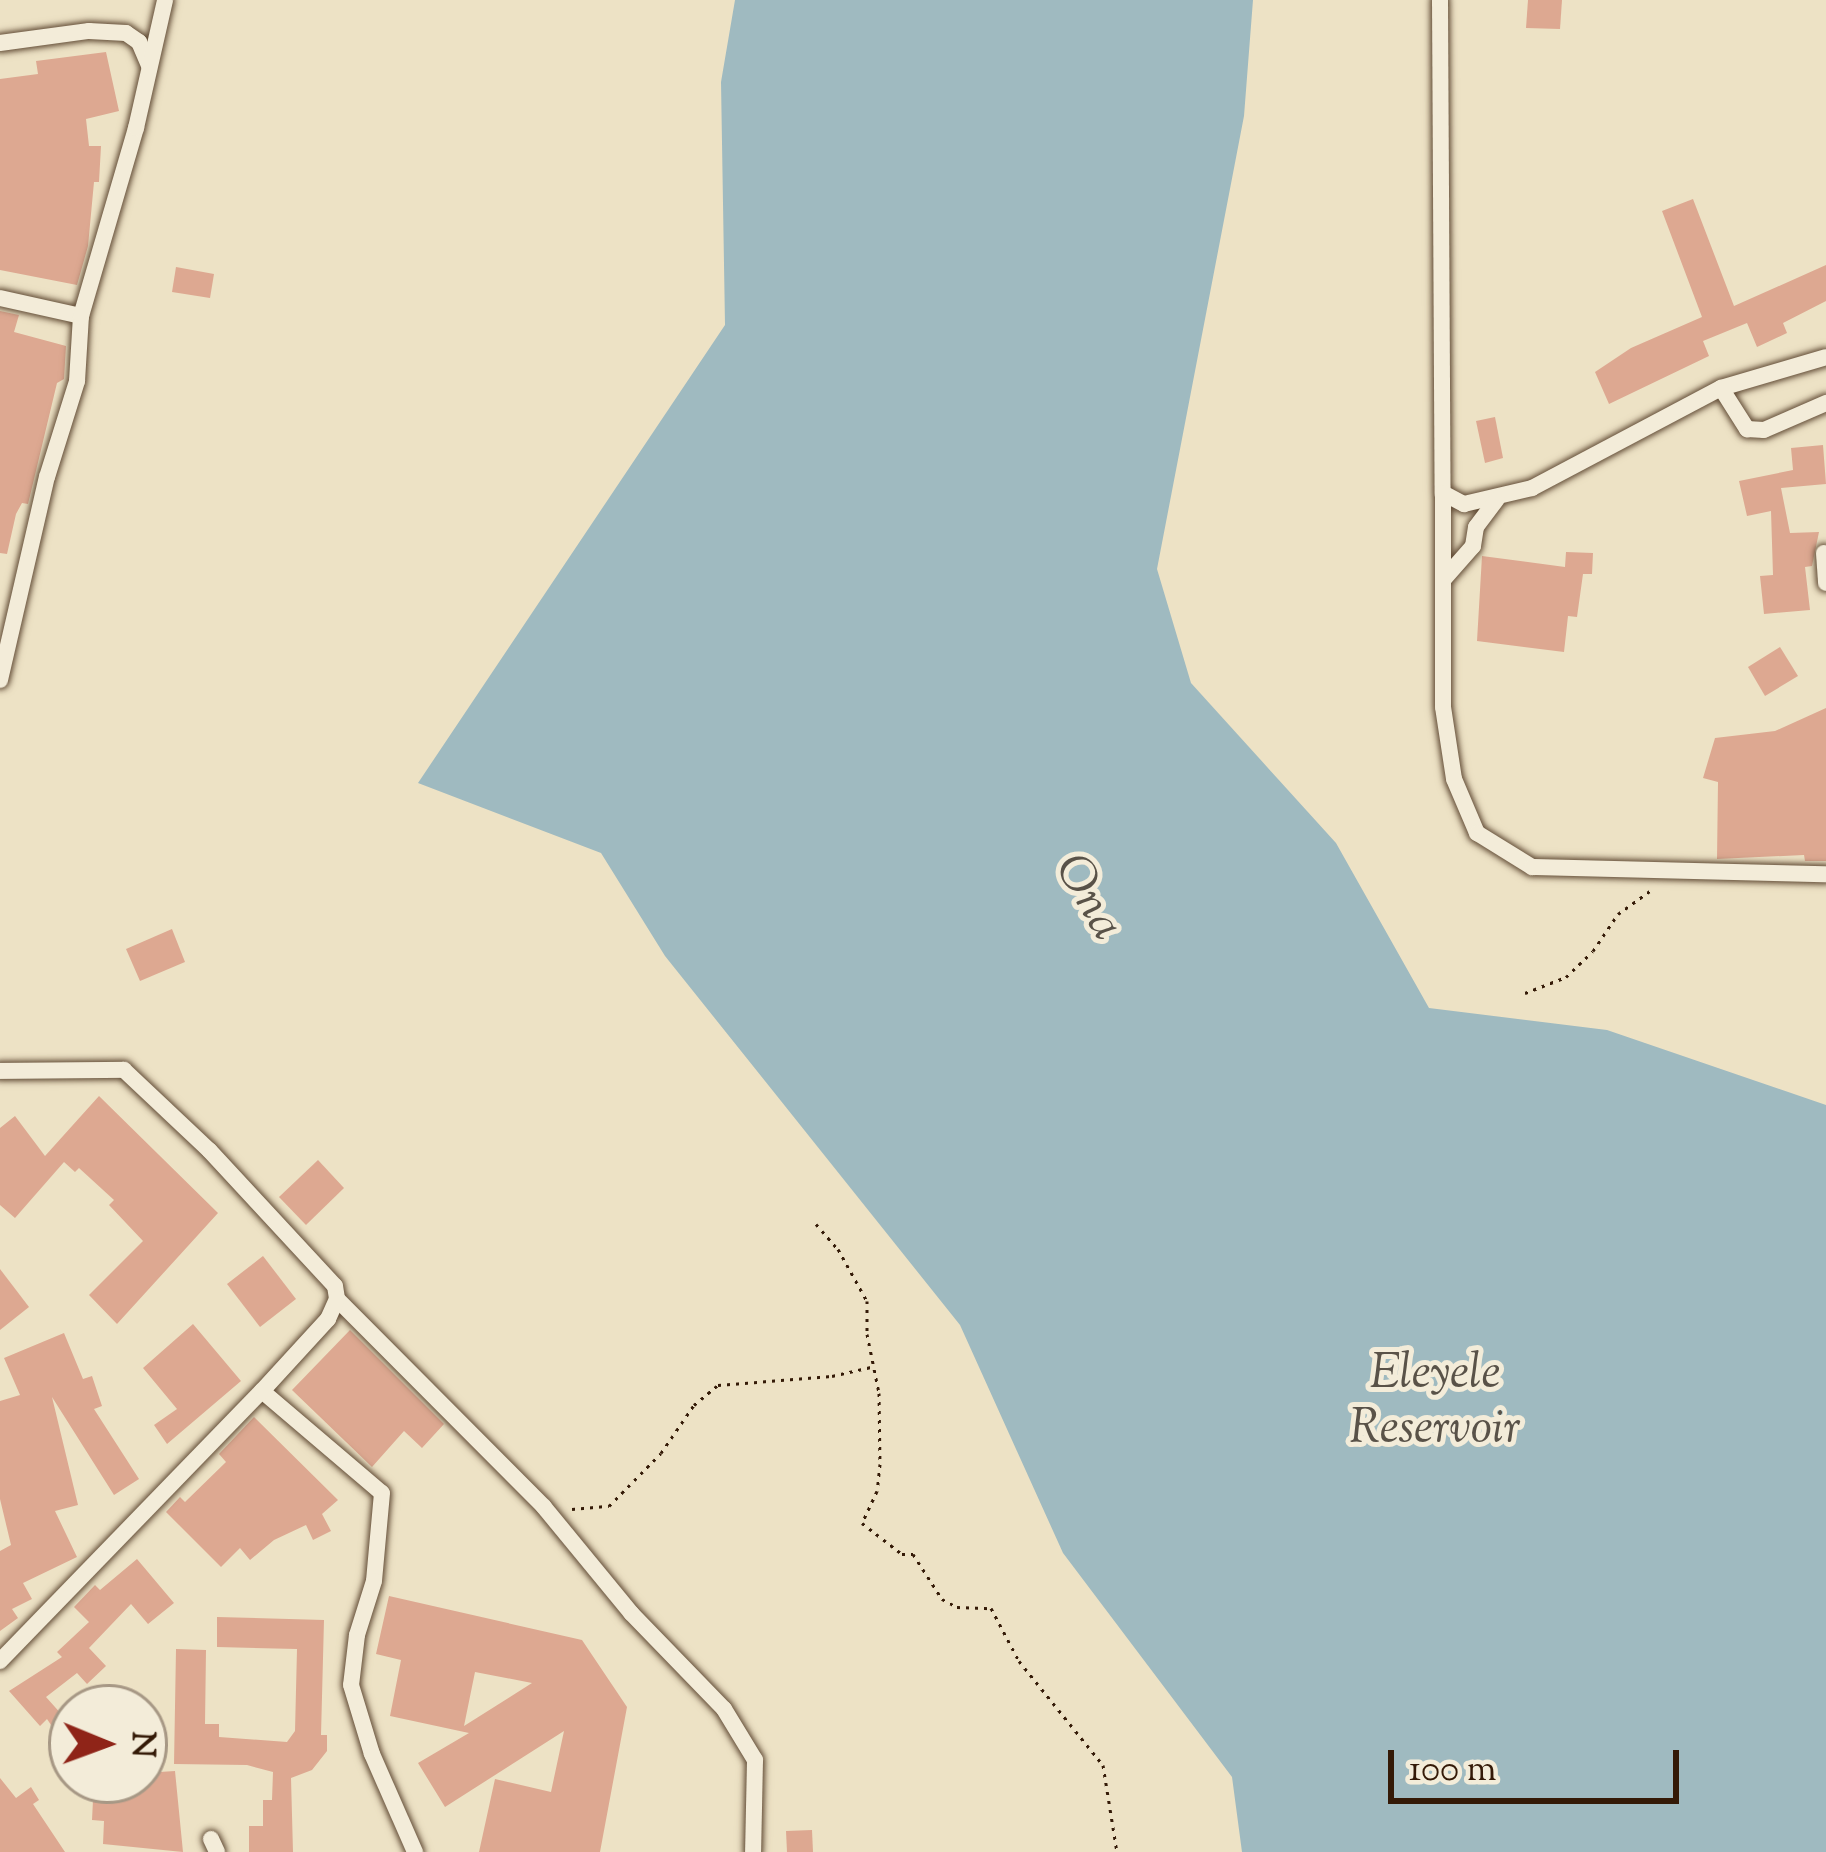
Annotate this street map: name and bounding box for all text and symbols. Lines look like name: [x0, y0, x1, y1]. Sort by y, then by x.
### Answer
water label: Ona: [1040, 845, 1134, 951]
water label: Eleyele Reservoir: [1349, 1345, 1521, 1458]
north arrow: [48, 1684, 168, 1804]
scale bar: [1394, 1726, 1685, 1800]
text: N: [117, 1731, 165, 1758]
text: 100 m: [1409, 1745, 1496, 1797]

